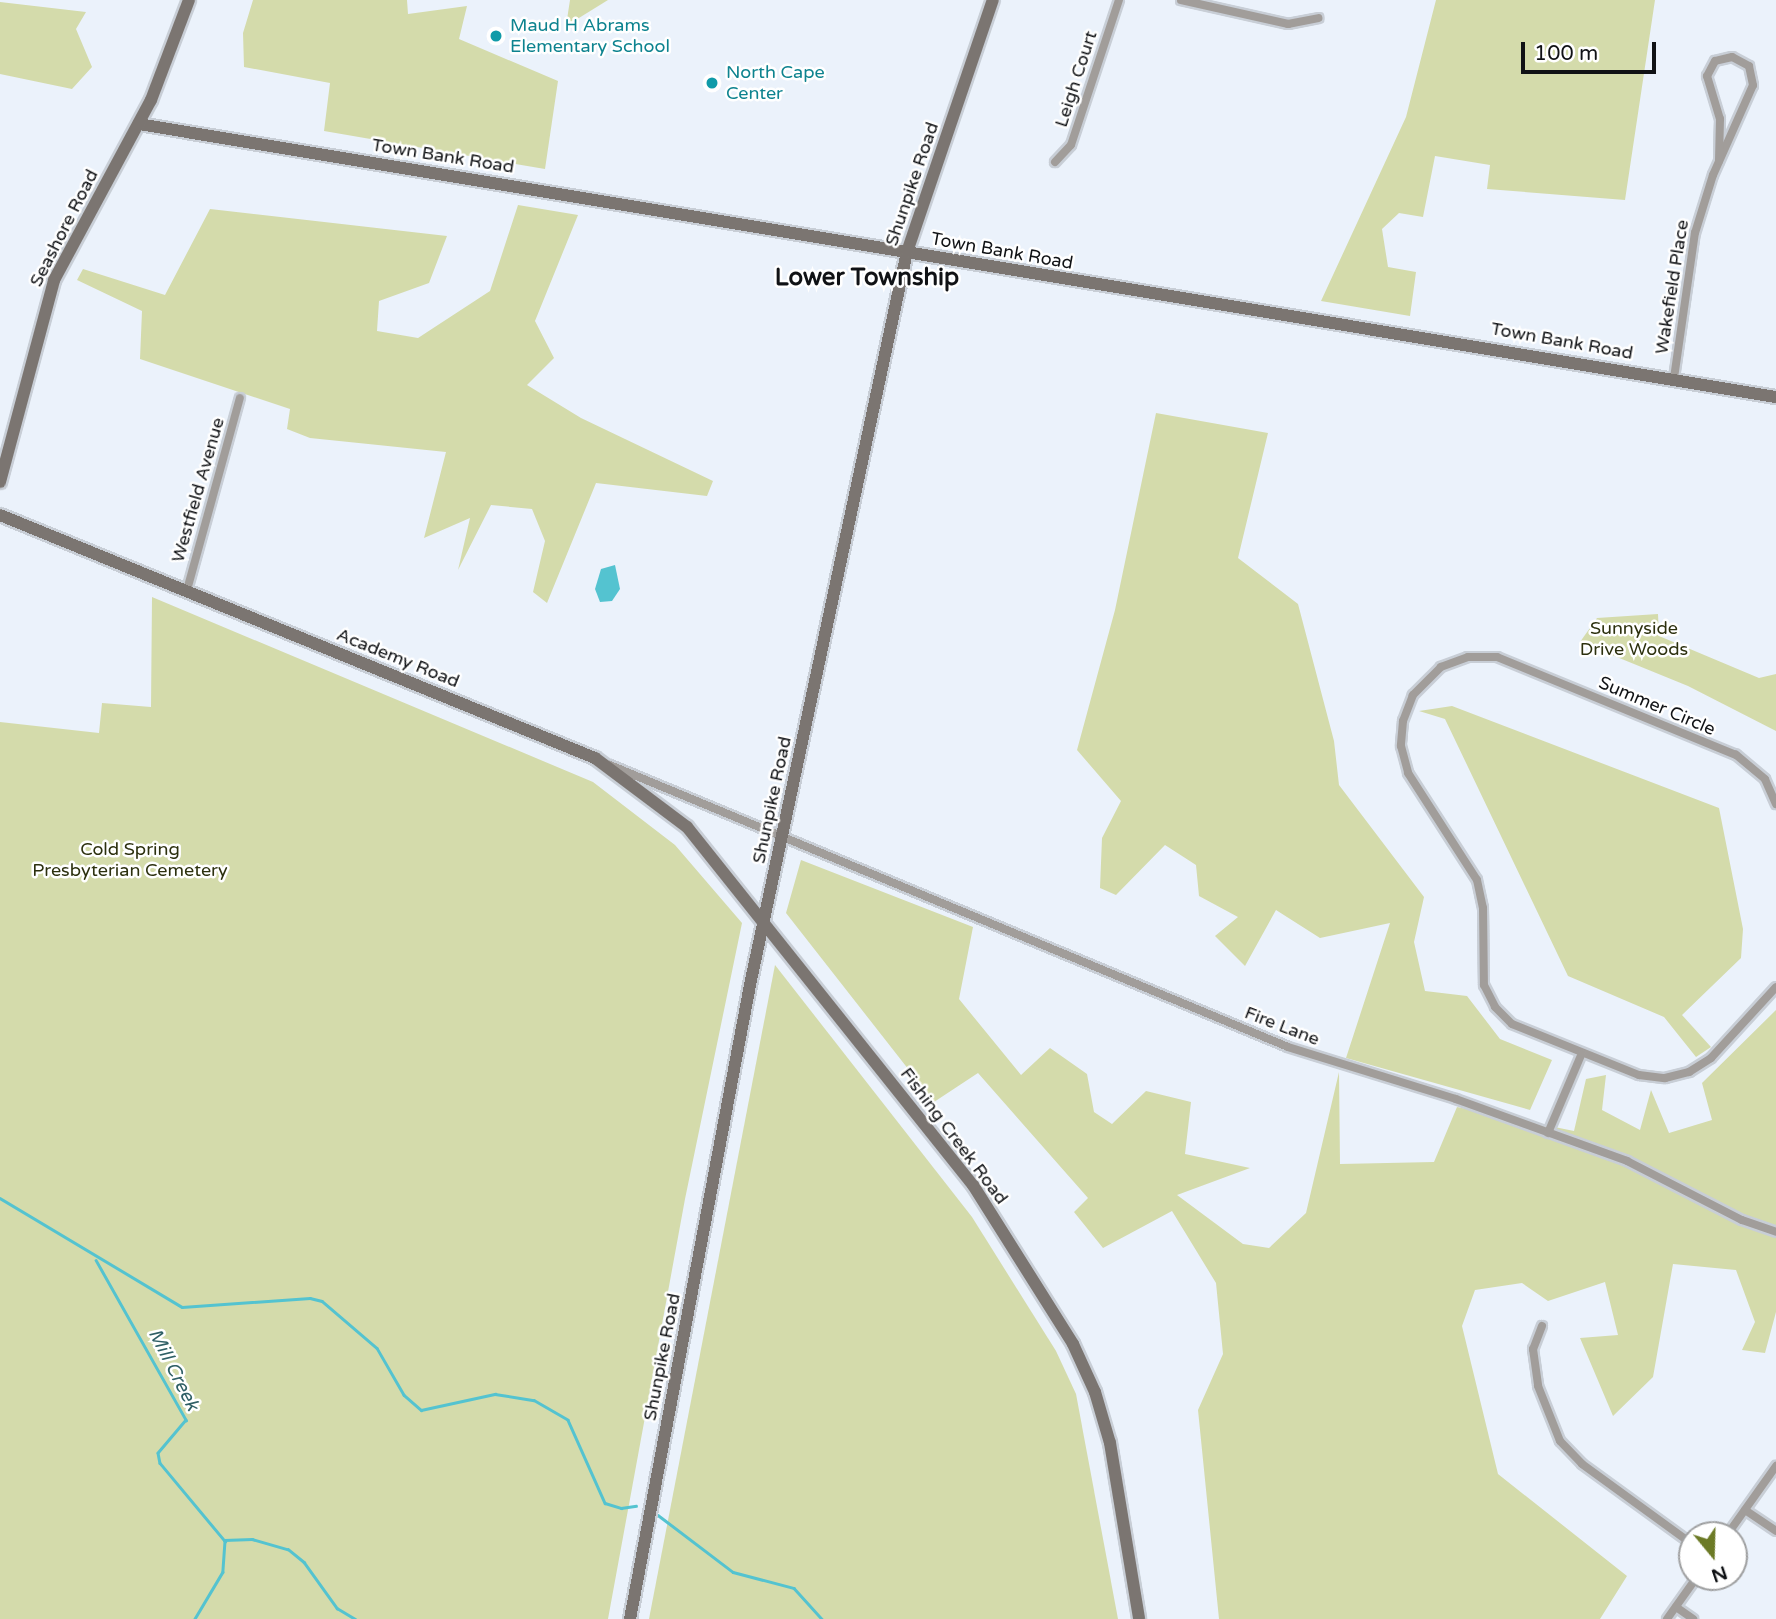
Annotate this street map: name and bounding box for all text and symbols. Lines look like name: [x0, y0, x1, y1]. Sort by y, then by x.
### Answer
place label: Maud H Abrams Elementary School: [510, 15, 670, 58]
marker: Maud H Abrams Elementary School: [488, 28, 504, 44]
street label: Leigh Court: [1050, 28, 1102, 130]
scale bar: [1524, 28, 1659, 72]
text: 100 m: [1534, 41, 1598, 66]
place label: North Cape Center: [726, 62, 825, 104]
marker: North Cape Center: [704, 75, 720, 91]
street label: Shunpike Road: [881, 119, 943, 249]
street label: Town Bank Road: [370, 134, 516, 178]
street label: Seashore Road: [25, 166, 103, 290]
street label: Wakefield Place: [1651, 218, 1693, 356]
street label: Town Bank Road: [929, 228, 1075, 274]
district label: Lower Township: [775, 264, 959, 292]
street label: Town Bank Road: [1489, 318, 1635, 364]
street label: Westfield Avenue: [167, 415, 229, 565]
park label: Sunnyside Drive Woods: [1580, 618, 1688, 660]
street label: Academy Road: [333, 624, 463, 692]
street label: Summer Circle: [1595, 672, 1719, 740]
street label: Shunpike Road: [748, 734, 796, 866]
park label: Cold Spring Presbyterian Cemetery: [32, 839, 228, 882]
street label: Fire Lane: [1242, 1002, 1322, 1050]
street label: Fishing Creek Road: [896, 1063, 1012, 1209]
street label: Shunpike Road: [639, 1291, 685, 1423]
water label: Mill Creek: [143, 1325, 203, 1415]
north arrow: [1678, 1521, 1748, 1591]
text: N: [1708, 1561, 1730, 1587]

